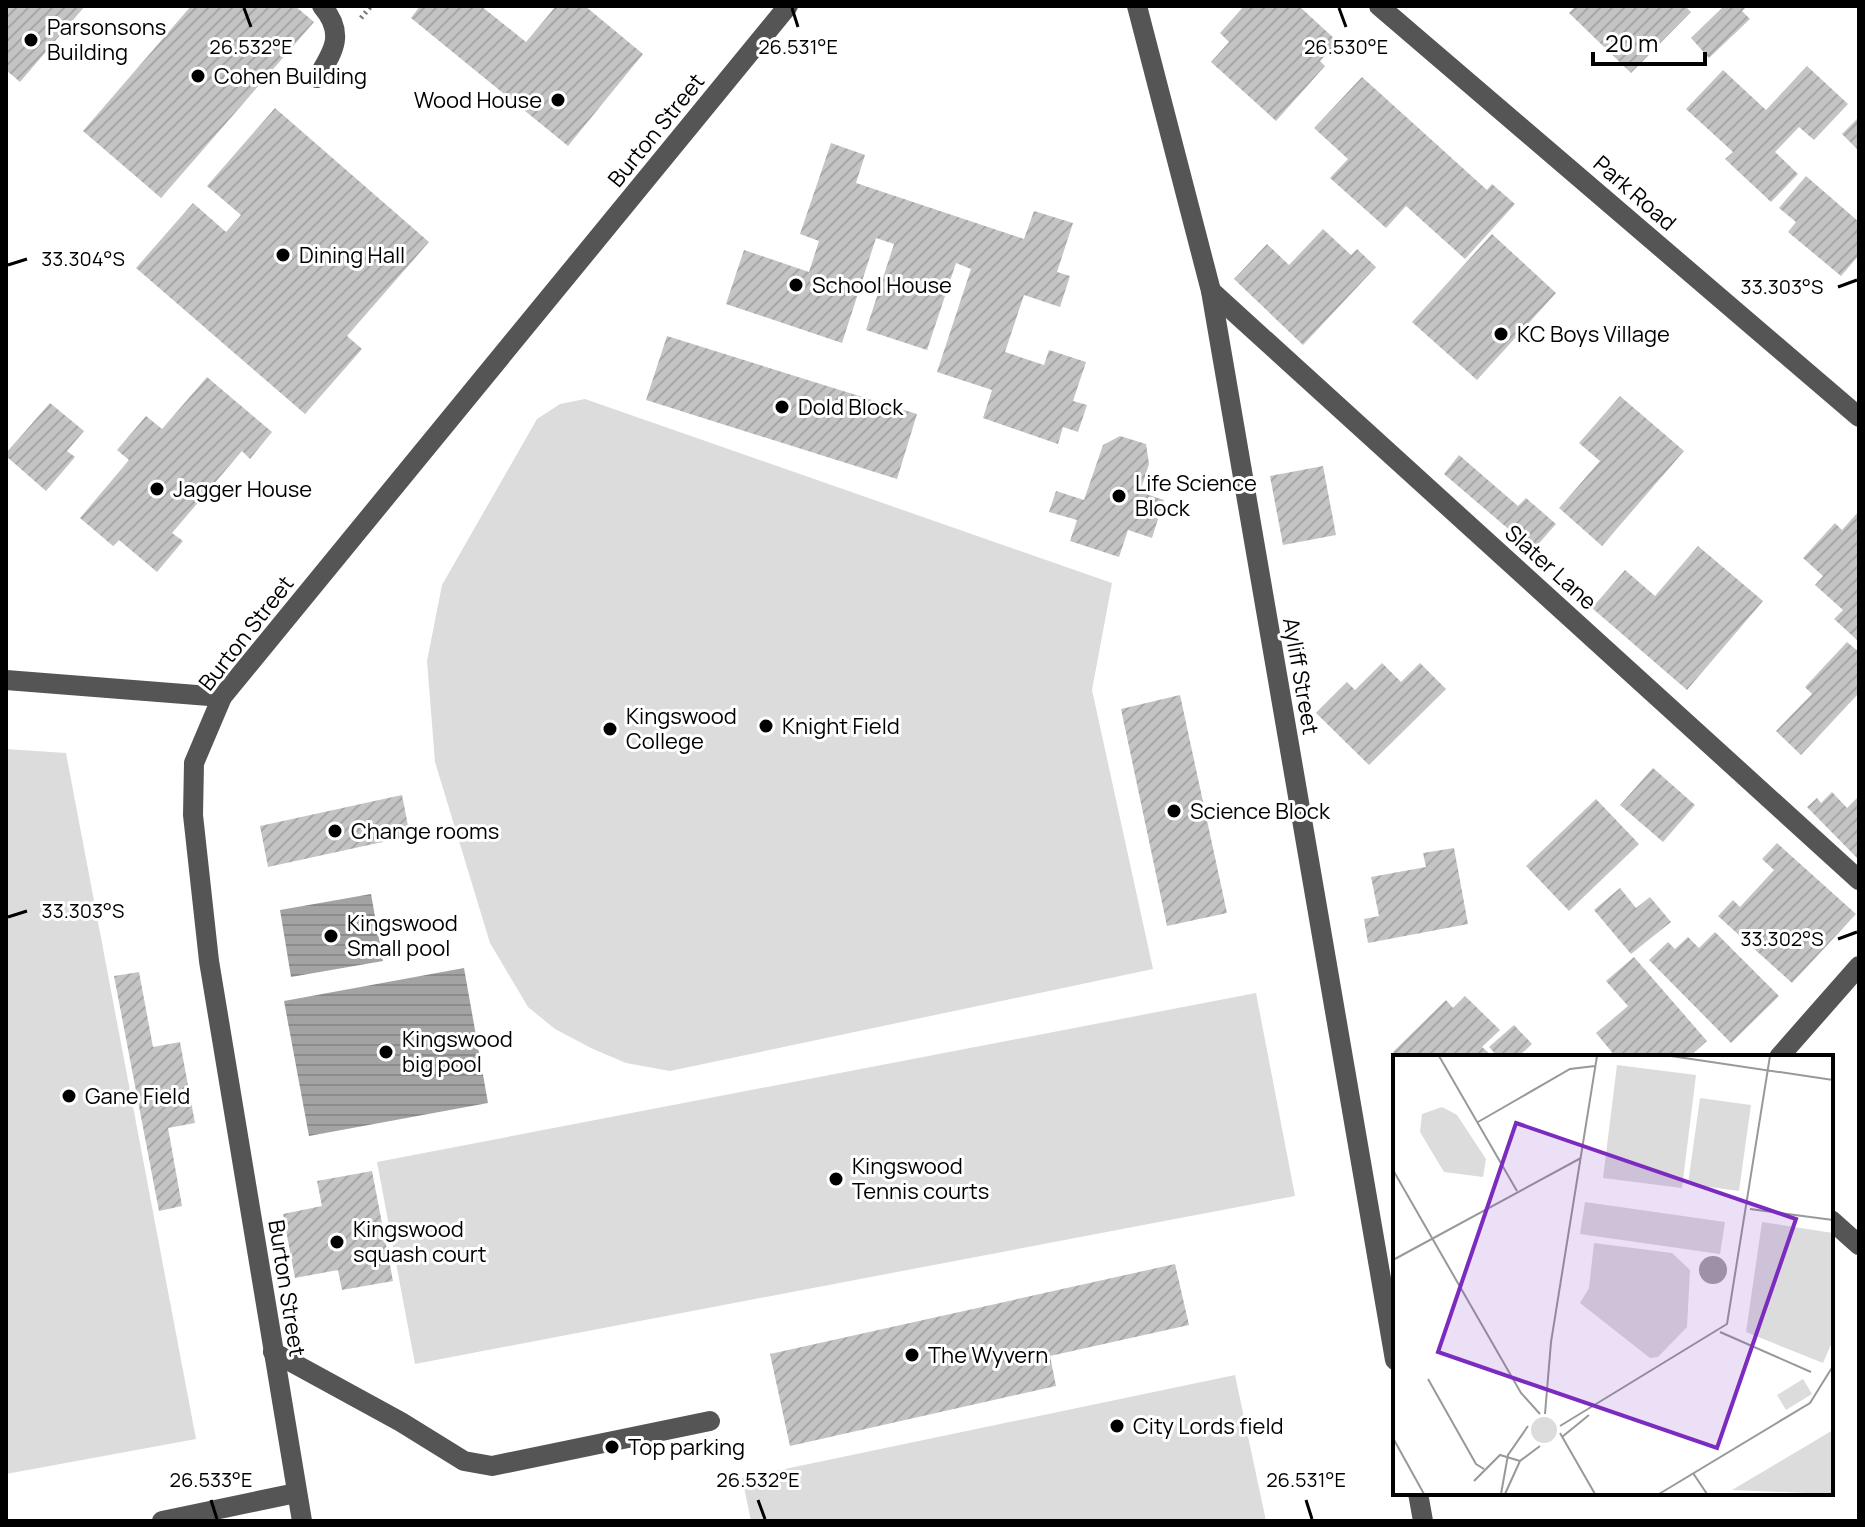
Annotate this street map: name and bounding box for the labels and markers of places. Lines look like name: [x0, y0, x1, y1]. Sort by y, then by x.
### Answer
place label: Parsonsons Building: [47, 12, 166, 67]
marker: Parsonsons Building: [22, 31, 40, 49]
place label: Cohen Building: [214, 61, 367, 91]
marker: Cohen Building: [189, 67, 207, 85]
place label: Wood House: [414, 85, 542, 115]
marker: Wood House: [549, 91, 567, 109]
place label: Dining Hall: [299, 240, 405, 270]
marker: Dining Hall: [274, 246, 292, 264]
place label: School House: [812, 270, 952, 300]
marker: School House: [787, 276, 805, 294]
place label: KC Boys Village: [1517, 319, 1670, 349]
marker: KC Boys Village: [1492, 325, 1510, 343]
place label: Dold Block: [798, 392, 904, 422]
marker: Dold Block: [773, 398, 791, 416]
place label: Life Science Block: [1135, 468, 1257, 523]
place label: Jagger House: [173, 474, 312, 504]
marker: Jagger House: [148, 480, 166, 498]
marker: Life Science Block: [1110, 487, 1128, 505]
place label: Kingswood College: [626, 701, 737, 756]
place label: Knight Field: [782, 711, 900, 741]
marker: Knight Field: [757, 717, 775, 735]
marker: Kingswood College: [601, 720, 619, 738]
place label: Science Block: [1190, 796, 1331, 826]
marker: Science Block: [1165, 802, 1183, 820]
place label: Change rooms: [351, 816, 499, 846]
marker: Change rooms: [326, 822, 344, 840]
place label: Kingswood Small pool: [347, 908, 458, 963]
marker: Kingswood Small pool: [322, 927, 340, 945]
place label: Kingswood big pool: [402, 1024, 513, 1079]
marker: Kingswood big pool: [377, 1043, 395, 1061]
place label: Gane Field: [85, 1081, 190, 1111]
marker: Gane Field: [60, 1087, 78, 1105]
place label: Kingswood Tennis courts: [852, 1151, 989, 1206]
marker: Kingswood Tennis courts: [827, 1170, 845, 1188]
place label: Kingswood squash court: [353, 1214, 487, 1269]
marker: Kingswood squash court: [328, 1233, 346, 1251]
place label: The Wyvern: [928, 1340, 1048, 1370]
marker: The Wyvern: [903, 1346, 921, 1364]
place label: City Lords field: [1133, 1411, 1284, 1441]
marker: City Lords field: [1108, 1417, 1126, 1435]
place label: Top parking: [628, 1432, 745, 1462]
marker: Top parking: [603, 1438, 621, 1456]

